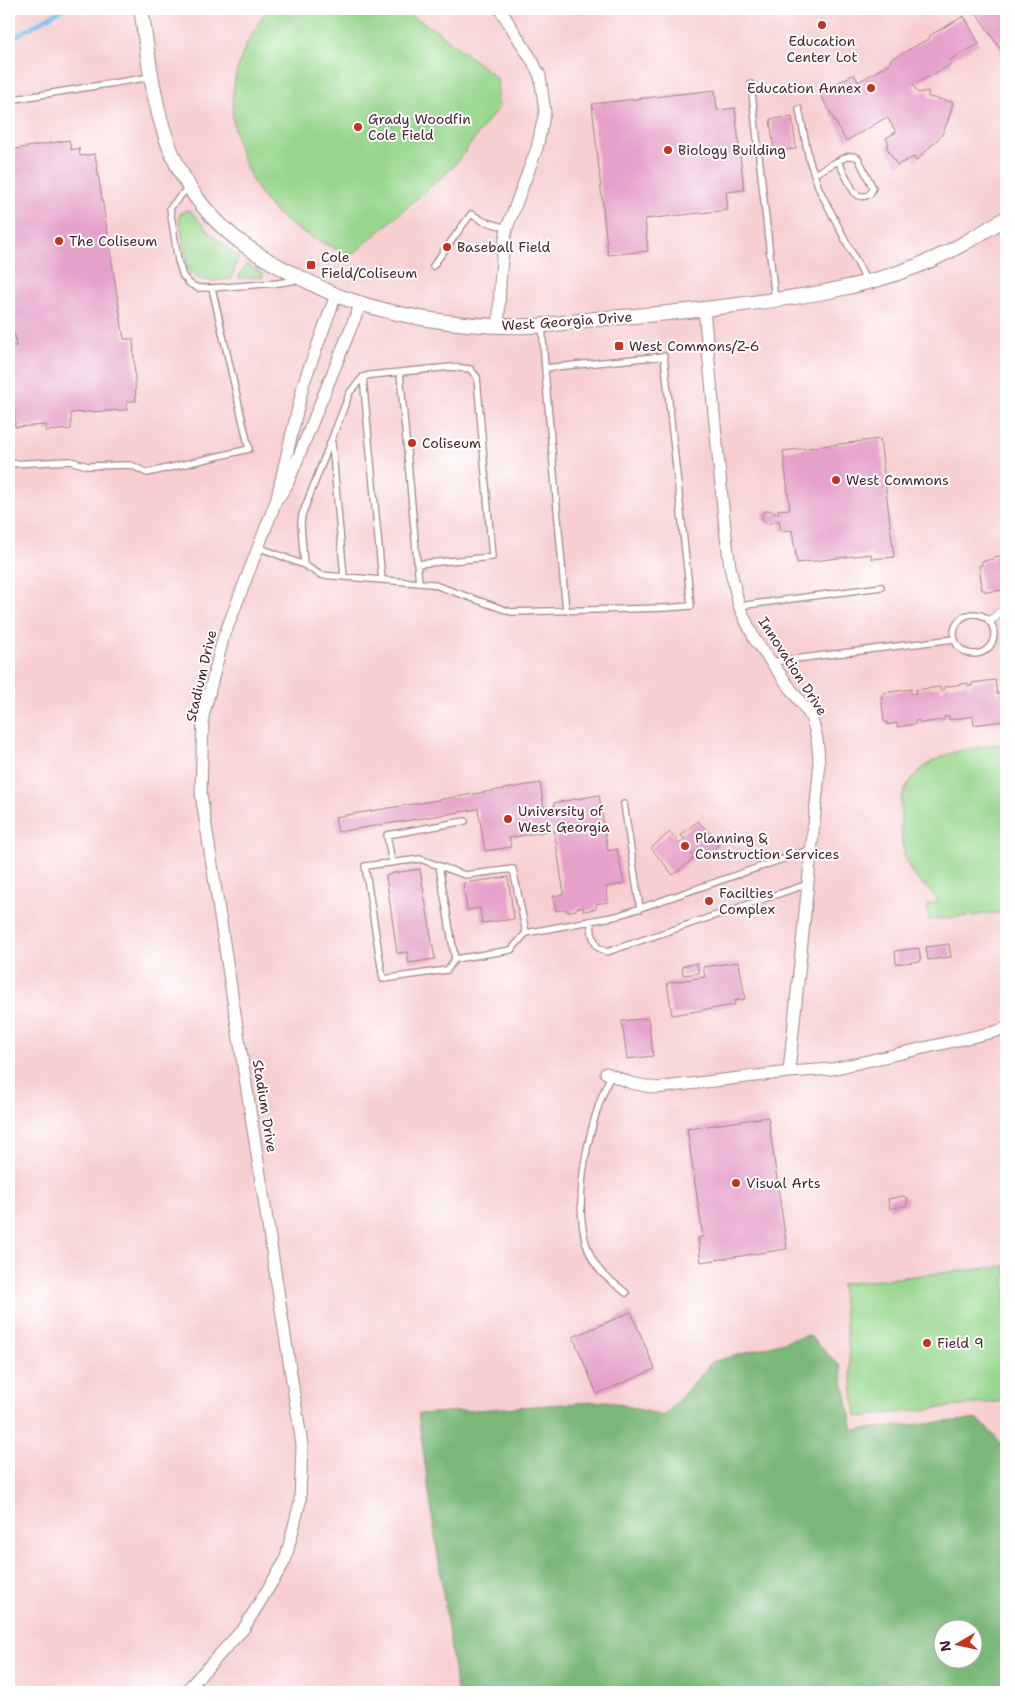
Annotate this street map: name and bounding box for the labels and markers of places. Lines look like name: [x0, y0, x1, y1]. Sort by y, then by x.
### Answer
marker: Education Center Lot: [816, 19, 828, 31]
place label: Education Center Lot: [786, 32, 858, 66]
place label: Education Annex: [747, 79, 861, 97]
marker: Education Annex: [865, 82, 877, 94]
place label: Grady Woodfin Cole Field: [368, 110, 471, 144]
marker: Grady Woodfin Cole Field: [352, 121, 364, 133]
place label: Biology Building: [678, 141, 786, 159]
marker: Biology Building: [662, 144, 674, 156]
place label: The Coliseum: [69, 232, 157, 250]
marker: The Coliseum: [53, 235, 65, 247]
place label: Baseball Field: [457, 238, 551, 256]
marker: Baseball Field: [441, 241, 453, 253]
place label: Cole Field/Coliseum: [321, 248, 417, 282]
marker: Cole Field/Coliseum: [305, 259, 317, 271]
place label: West Commons/Z-6: [629, 337, 760, 355]
marker: West Commons/Z-6: [613, 340, 625, 352]
place label: Coliseum: [422, 434, 481, 452]
marker: Coliseum: [406, 437, 418, 449]
place label: West Commons: [846, 471, 949, 489]
marker: West Commons: [830, 474, 842, 486]
place label: University of West Georgia: [518, 802, 610, 836]
marker: University of West Georgia: [502, 813, 514, 825]
place label: Planning & Construction Services: [695, 829, 840, 863]
marker: Planning & Construction Services: [679, 840, 691, 852]
place label: Facilties Complex: [719, 884, 775, 918]
marker: Facilties Complex: [703, 895, 715, 907]
place label: Visual Arts: [746, 1174, 821, 1192]
marker: Visual Arts: [730, 1177, 742, 1189]
place label: Field 9: [937, 1334, 984, 1352]
marker: Field 9: [921, 1337, 933, 1349]

